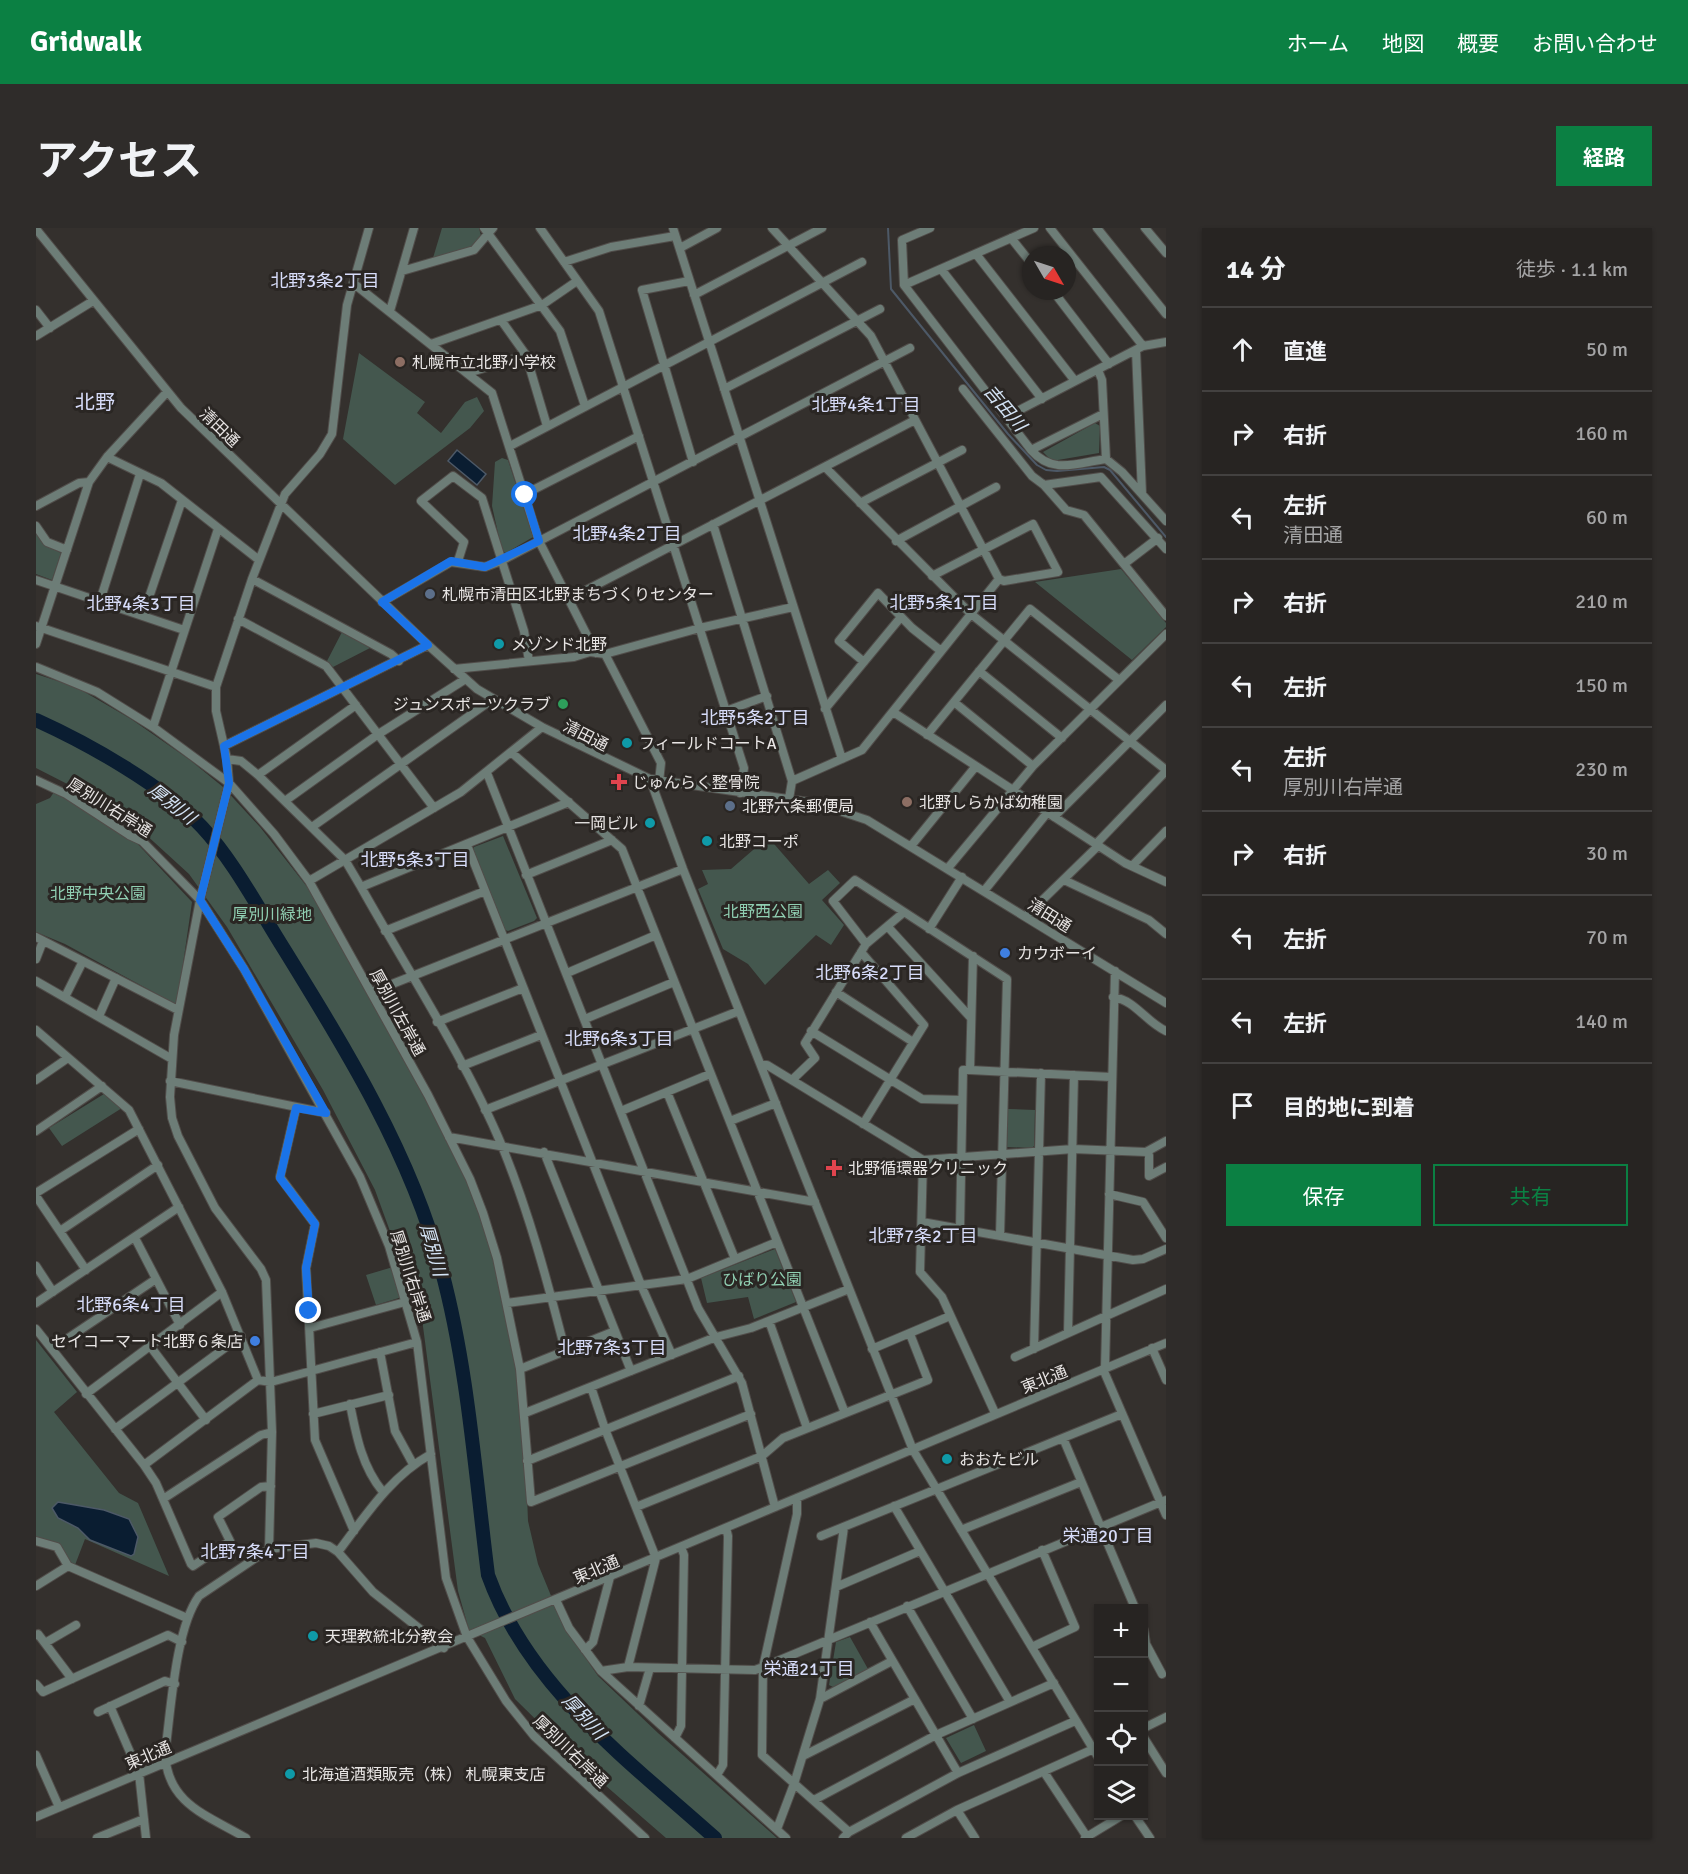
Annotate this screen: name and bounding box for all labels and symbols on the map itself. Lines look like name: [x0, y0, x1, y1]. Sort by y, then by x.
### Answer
north arrow: [1022, 246, 1076, 300]
district label: 北野3条2丁目: [270, 270, 380, 292]
place label: 札幌市立北野小学校: [412, 353, 556, 373]
marker: 札幌市立北野小学校: [393, 355, 407, 369]
water label: 吉田川: [979, 380, 1032, 437]
district label: 北野: [75, 390, 115, 415]
district label: 北野4条1丁目: [811, 394, 921, 416]
street label: 清田通: [195, 404, 244, 452]
route start: [511, 481, 537, 507]
district label: 北野4条2丁目: [572, 523, 682, 545]
place label: 札幌市清田区北野まちづくりセンター: [442, 585, 714, 605]
marker: 札幌市清田区北野まちづくりセンター: [423, 587, 437, 601]
district label: 北野5条1丁目: [889, 592, 999, 614]
district label: 北野4条3丁目: [86, 593, 196, 615]
place label: メゾンド北野: [511, 635, 607, 655]
marker: メゾンド北野: [492, 637, 506, 651]
place label: ジュンスポーツクラブ: [393, 695, 551, 715]
marker: ジュンスポーツクラブ: [556, 697, 570, 711]
district label: 北野5条2丁目: [700, 707, 810, 729]
street label: 清田通: [560, 716, 611, 756]
place label: フィールドコートA: [639, 734, 777, 754]
marker: フィールドコートA: [620, 736, 634, 750]
marker: じゅんらく整骨院: [610, 773, 628, 791]
place label: じゅんらく整骨院: [632, 773, 760, 793]
street label: 厚別川右岸通: [63, 774, 155, 842]
water label: 厚別川: [144, 779, 202, 831]
place label: 北野しらかば幼稚園: [919, 793, 1063, 813]
marker: 北野しらかば幼稚園: [900, 795, 914, 809]
place label: 北野六条郵便局: [742, 797, 854, 817]
marker: 北野六条郵便局: [723, 799, 737, 813]
place label: 一岡ビル: [574, 814, 638, 834]
marker: 一岡ビル: [643, 816, 657, 830]
place label: 北野コーポ: [719, 832, 799, 852]
marker: 北野コーポ: [700, 834, 714, 848]
district label: 北野5条3丁目: [360, 849, 470, 871]
park label: 北野中央公園: [50, 884, 146, 904]
street label: 清田通: [1024, 895, 1075, 937]
park label: 北野西公園: [723, 902, 803, 922]
park label: 厚別川緑地: [232, 905, 312, 925]
place label: カウボーイ: [1017, 944, 1097, 964]
marker: カウボーイ: [998, 946, 1012, 960]
district label: 北野6条2丁目: [815, 962, 925, 984]
street label: 厚別川左岸通: [365, 966, 429, 1059]
district label: 北野6条3丁目: [564, 1028, 674, 1050]
marker: 北野循環器クリニック: [825, 1159, 843, 1177]
place label: 北野循環器クリニック: [848, 1159, 1008, 1179]
water label: 厚別川: [415, 1221, 452, 1281]
district label: 北野7条2丁目: [868, 1225, 978, 1247]
street label: 厚別川右岸通: [386, 1228, 434, 1325]
park label: ひばり公園: [722, 1270, 802, 1290]
district label: 北野6条4丁目: [76, 1294, 186, 1316]
route end: [295, 1297, 321, 1323]
place label: セイコーマート北野６条店: [51, 1332, 243, 1352]
marker: セイコーマート北野６条店: [248, 1334, 262, 1348]
district label: 北野7条3丁目: [557, 1337, 667, 1359]
street label: 東北通: [1018, 1362, 1070, 1398]
place label: おおたビル: [959, 1450, 1039, 1470]
marker: おおたビル: [940, 1452, 954, 1466]
district label: 栄通20丁目: [1062, 1525, 1154, 1547]
district label: 北野7条4丁目: [200, 1541, 310, 1563]
street label: 東北通: [570, 1551, 622, 1589]
place label: 天理教統北分教会: [325, 1627, 453, 1647]
marker: 天理教統北分教会: [306, 1629, 320, 1643]
district label: 栄通21丁目: [763, 1658, 855, 1680]
water label: 厚別川: [558, 1690, 612, 1746]
street label: 厚別川右岸通: [529, 1711, 612, 1792]
street label: 東北通: [122, 1737, 174, 1775]
place label: 北海道酒類販売（株） 札幌東支店: [302, 1765, 546, 1785]
marker: 北海道酒類販売（株） 札幌東支店: [283, 1767, 297, 1781]

